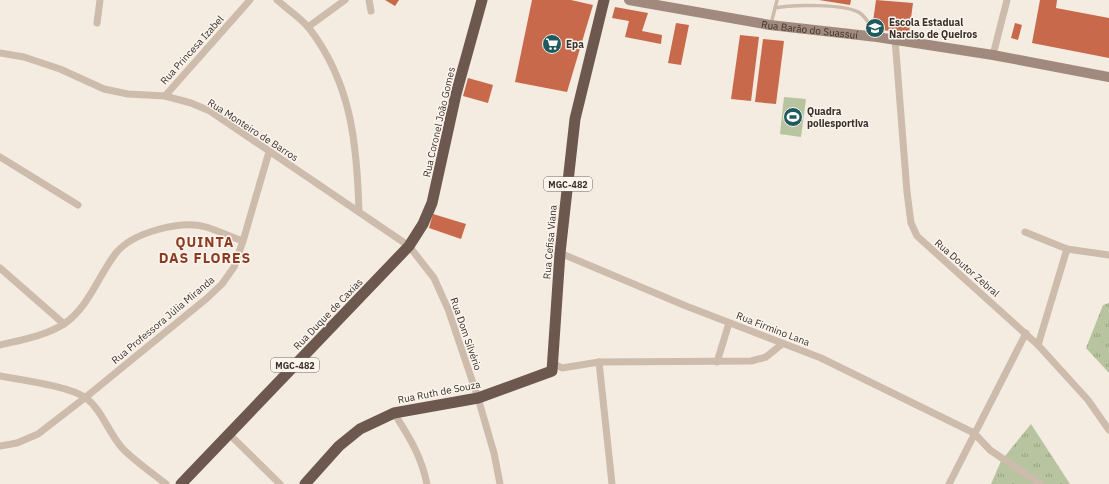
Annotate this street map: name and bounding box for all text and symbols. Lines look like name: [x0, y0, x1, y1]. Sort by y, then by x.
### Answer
street label: Rua Princesa Izabel: [158, 13, 227, 87]
place label: Escola Estadual Narciso de Queiros: [889, 16, 977, 41]
street label: Rua Barão do Suassuí: [760, 17, 859, 41]
school or university icon: Escola Estadual Narciso de Queiros: [864, 17, 886, 39]
supermarket icon: Epa: [541, 33, 563, 55]
place label: Epa: [566, 38, 584, 51]
street label: Rua Coronel João Gomes: [420, 66, 458, 178]
street label: Rua Monteiro de Barros: [205, 96, 301, 164]
place label: Quadra poliesportiva: [807, 105, 869, 130]
sports icon: Quadra poliesportiva: [782, 106, 804, 128]
road number: MGC-482: [544, 177, 592, 191]
street label: Rua Cefisa Viana: [540, 204, 560, 280]
district label: QUINTA DAS FLORES: [159, 233, 251, 267]
street label: Rua Doutor Zebral: [932, 236, 1002, 300]
street label: Rua Professora Júlia Miranda: [109, 273, 218, 367]
street label: Rua Duque de Caxias: [291, 275, 366, 352]
street label: Rua Dom Silvério: [447, 296, 485, 373]
street label: Rua Firmino Lana: [734, 309, 812, 349]
road number: MGC-482: [271, 358, 319, 372]
street label: Rua Ruth de Souza: [396, 377, 482, 406]

